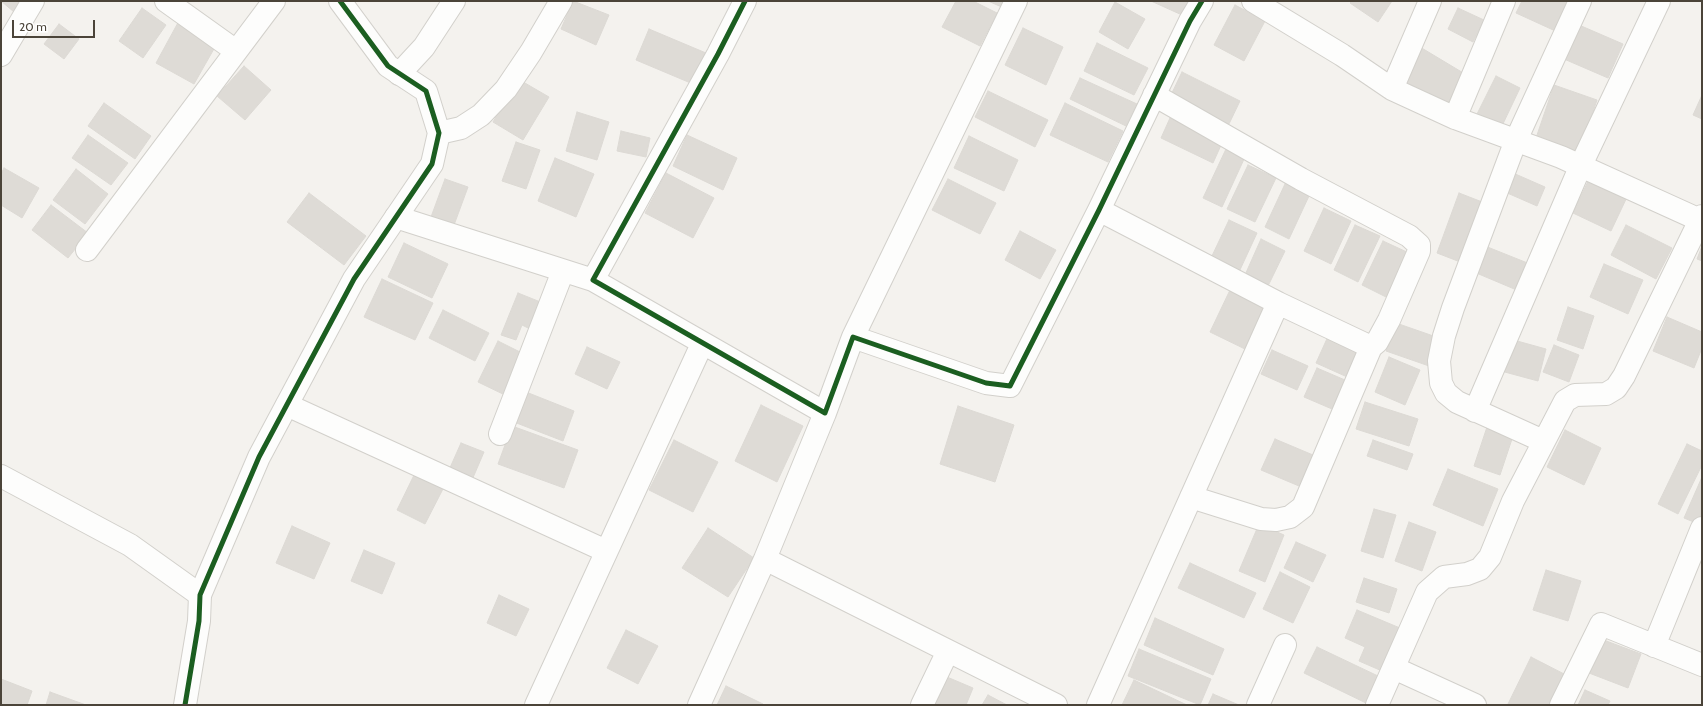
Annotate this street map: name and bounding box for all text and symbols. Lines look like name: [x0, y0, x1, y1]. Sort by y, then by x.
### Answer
scale bar: [14, 12, 97, 38]
text: 20 m: [19, 19, 47, 34]

